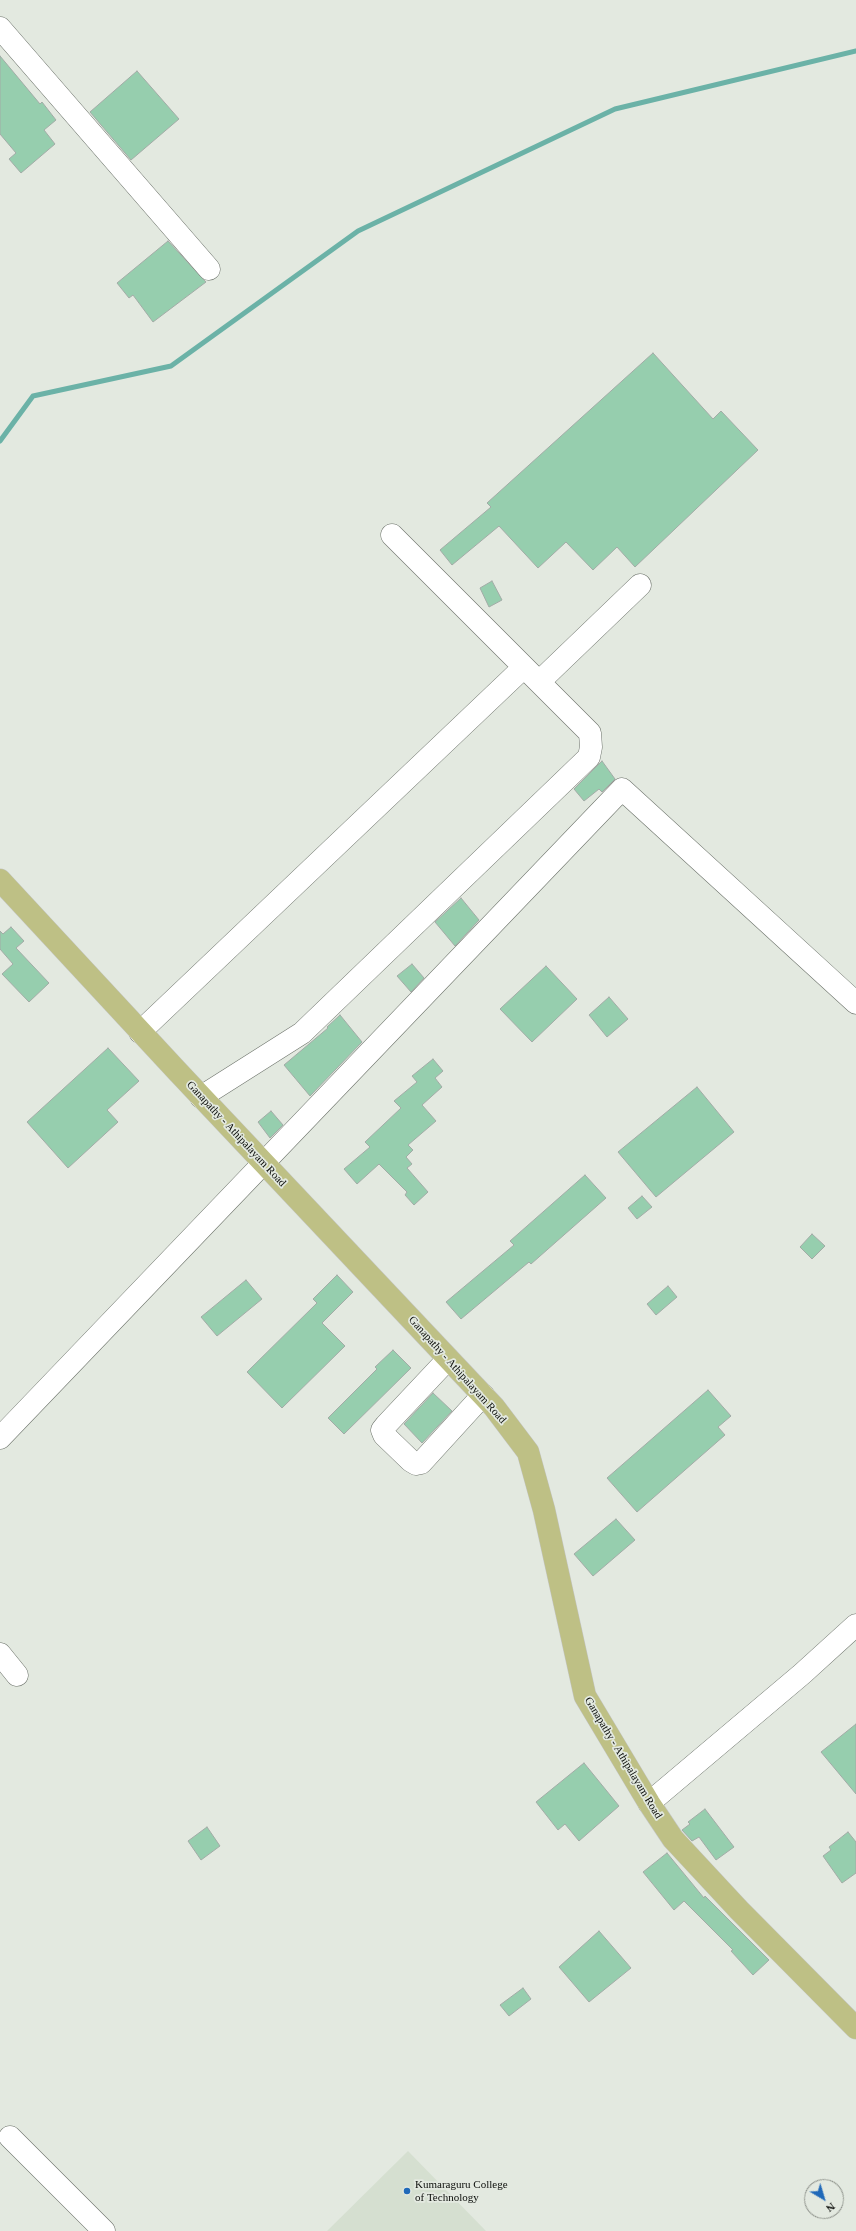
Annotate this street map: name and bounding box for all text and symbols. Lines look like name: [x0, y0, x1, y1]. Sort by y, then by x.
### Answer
street label: Ganapathy - Athipalayam Road: [184, 1078, 288, 1190]
street label: Ganapathy - Athipalayam Road: [405, 1314, 509, 1426]
street label: Ganapathy - Athipalayam Road: [581, 1695, 665, 1821]
place label: Kumaraguru College of Technology: [415, 2178, 508, 2204]
north arrow: [804, 2179, 844, 2219]
marker: Kumaraguru College of Technology: [402, 2186, 412, 2196]
text: N: [824, 2200, 838, 2215]

